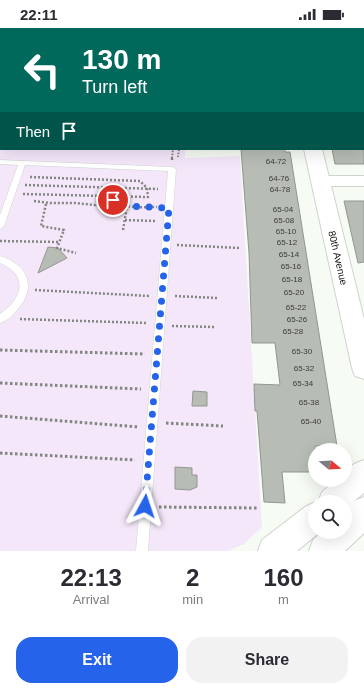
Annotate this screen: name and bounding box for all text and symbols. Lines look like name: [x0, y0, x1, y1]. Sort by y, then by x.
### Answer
text: 22:11: [20, 6, 58, 23]
icon: left: [16, 44, 68, 96]
text: 130 m: [82, 44, 161, 75]
text: Turn left: [82, 77, 147, 97]
icon: arrive: [58, 120, 80, 142]
text: Then: [16, 123, 50, 140]
house number: 64-72: [266, 157, 287, 166]
house number: 64-76: [269, 174, 290, 183]
pin: [96, 183, 130, 217]
house number: 64-78: [270, 185, 291, 194]
icon: arrive: [102, 189, 124, 211]
house number: 65-04: [273, 205, 294, 214]
house number: 65-08: [274, 216, 295, 225]
house number: 65-10: [276, 227, 297, 236]
street label: 80th Avenue: [326, 230, 350, 287]
house number: 65-12: [277, 238, 298, 247]
house number: 65-14: [279, 250, 300, 259]
house number: 65-16: [281, 262, 302, 271]
house number: 65-18: [282, 275, 303, 284]
house number: 65-20: [284, 288, 305, 297]
house number: 65-22: [286, 303, 307, 312]
house number: 65-26: [287, 315, 308, 324]
house number: 65-28: [283, 327, 304, 336]
house number: 65-30: [292, 347, 313, 356]
house number: 65-32: [294, 364, 315, 373]
house number: 65-34: [293, 379, 314, 388]
house number: 65-38: [299, 398, 320, 407]
house number: 65-40: [301, 417, 322, 426]
north arrow: [308, 443, 352, 487]
map controls: [308, 443, 352, 539]
position arrow: [124, 485, 166, 527]
button: search: [308, 495, 352, 539]
text: 22:13: [60, 564, 122, 591]
text: 2: [186, 564, 199, 591]
text: 160: [264, 564, 304, 591]
text: Arrival: [73, 592, 110, 607]
text: min: [182, 592, 203, 607]
text: m: [278, 592, 289, 607]
button: Exit: [16, 637, 178, 683]
button: Share: [186, 637, 348, 683]

